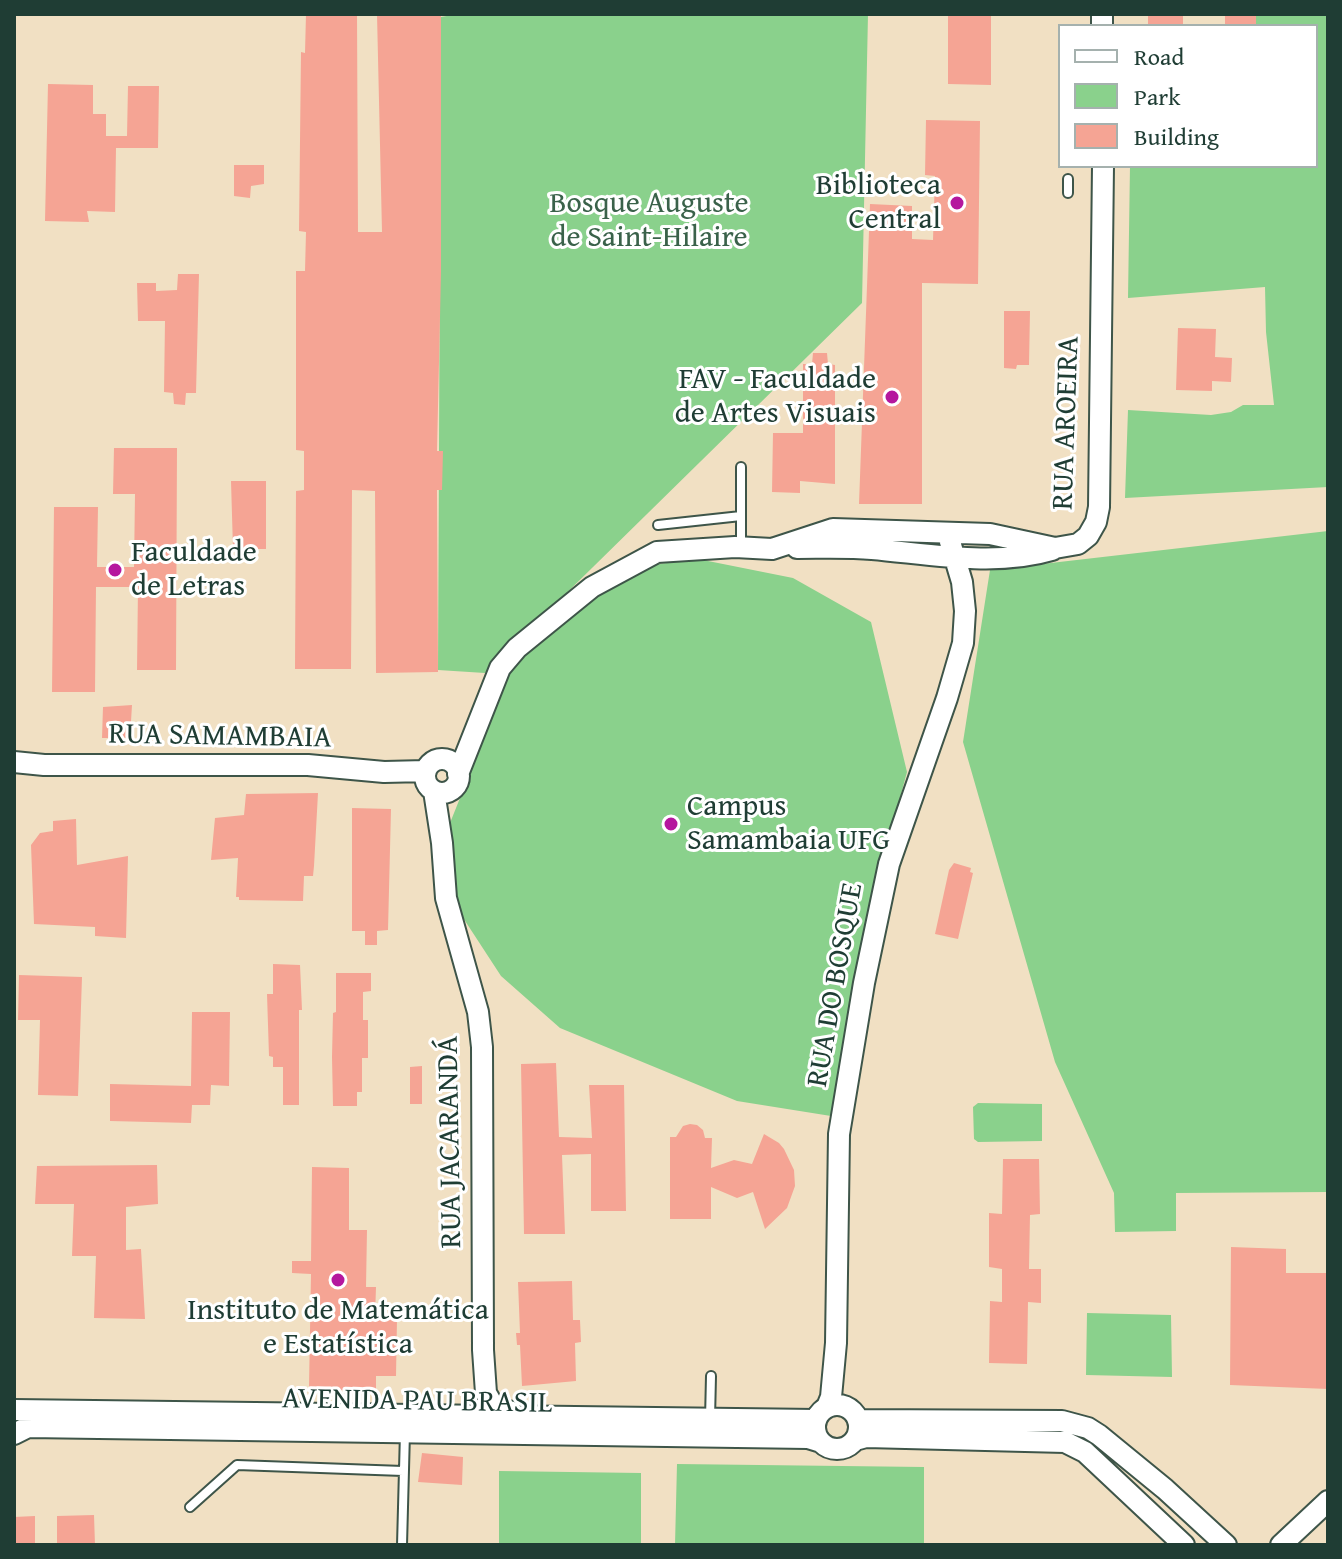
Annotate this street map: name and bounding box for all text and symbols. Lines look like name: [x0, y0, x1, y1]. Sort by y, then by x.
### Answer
legend: [1058, 24, 1318, 168]
text: Road: [1134, 39, 1184, 74]
text: Park: [1134, 79, 1180, 114]
text: Building: [1134, 119, 1219, 154]
place label: Biblioteca Central: [816, 168, 941, 238]
park label: Bosque Auguste de Saint-Hilaire: [549, 186, 749, 256]
marker: Biblioteca Central: [948, 194, 966, 212]
street label: RUA AROEIRA: [1046, 335, 1088, 511]
place label: FAV - Faculdade de Artes Visuais: [675, 362, 876, 432]
marker: FAV - Faculdade de Artes Visuais: [883, 388, 901, 406]
place label: Faculdade de Letras: [131, 535, 257, 606]
marker: Faculdade de Letras: [106, 561, 124, 579]
street label: RUA SAMAMBAIA: [108, 717, 332, 757]
place label: Campus Samambaia UFG: [687, 789, 890, 860]
marker: Campus Samambaia UFG: [662, 815, 680, 833]
street label: RUA DO BOSQUE: [800, 880, 872, 1090]
street label: RUA JACARANDÁ: [431, 1035, 471, 1249]
marker: Instituto de Matemática e Estatística: [329, 1271, 347, 1289]
place label: Instituto de Matemática e Estatística: [187, 1293, 489, 1364]
street label: AVENIDA PAU BRASIL: [282, 1382, 552, 1422]

